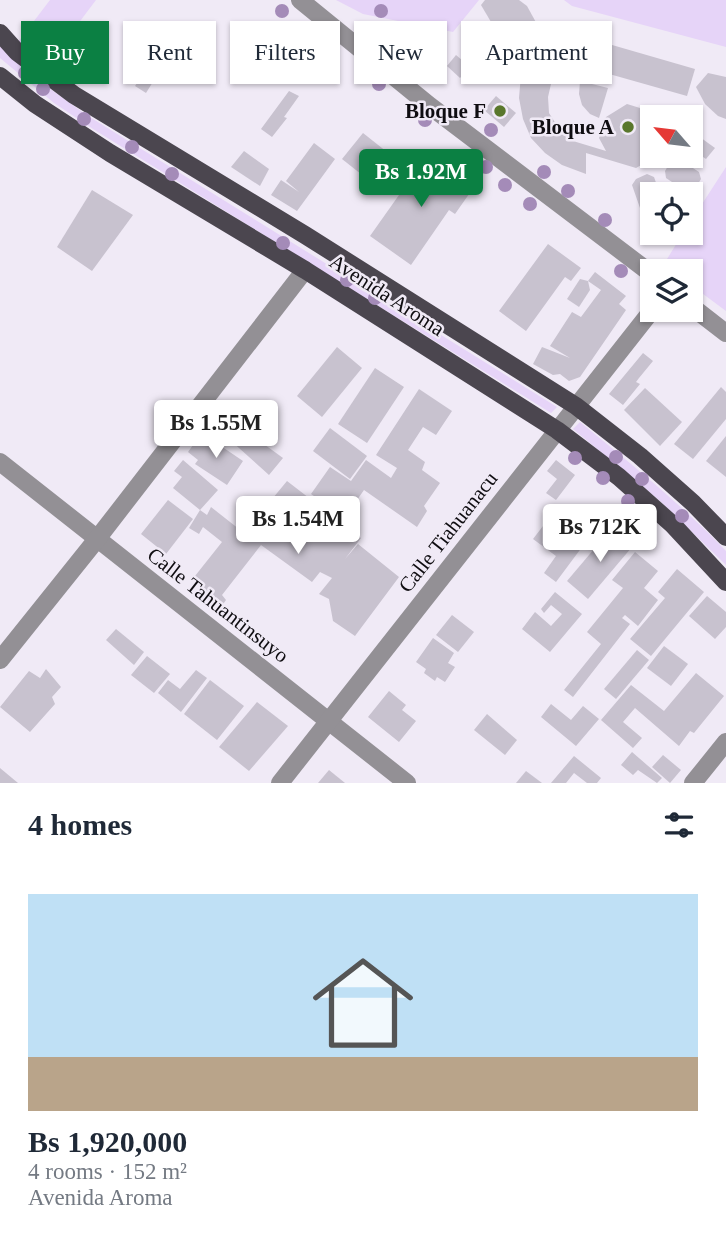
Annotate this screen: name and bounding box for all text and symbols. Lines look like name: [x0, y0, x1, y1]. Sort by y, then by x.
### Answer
chip: Buy: [21, 21, 109, 84]
chip: Rent: [123, 21, 216, 84]
chip: Filters: [230, 21, 340, 84]
chip: New: [354, 21, 447, 84]
chip: Apartment: [461, 21, 612, 84]
place label: Bloque F: [405, 99, 486, 123]
marker: Bloque F: [492, 103, 508, 119]
north arrow: [640, 105, 704, 168]
map controls: [640, 105, 703, 322]
place label: Bloque A: [532, 115, 615, 139]
marker: Bloque A: [620, 119, 636, 135]
pin: Bs 1.92M: [349, 150, 493, 209]
text: Bs 1.92M: [375, 159, 467, 184]
button: locate: [640, 182, 703, 245]
street label: Avenida Aroma: [325, 249, 449, 341]
button: layers: [640, 259, 703, 322]
pin: Bs 1.55M: [144, 400, 288, 460]
text: Bs 1.55M: [170, 410, 262, 435]
street label: Calle Tiahuanacu: [393, 467, 503, 597]
pin: Bs 1.54M: [226, 496, 370, 556]
pin: Bs 712K: [535, 504, 665, 564]
text: Bs 1.54M: [252, 506, 344, 531]
text: Bs 712K: [559, 514, 641, 539]
street label: Calle Tahuantinsuyo: [143, 542, 293, 668]
icon: filters: [660, 806, 698, 844]
text: 4 homes: [28, 808, 132, 841]
icon: home: [300, 940, 426, 1066]
text: Bs 1,920,000: [28, 1125, 187, 1158]
text: 4 rooms · 152 m²: [28, 1159, 187, 1184]
text: Avenida Aroma: [28, 1185, 173, 1210]

